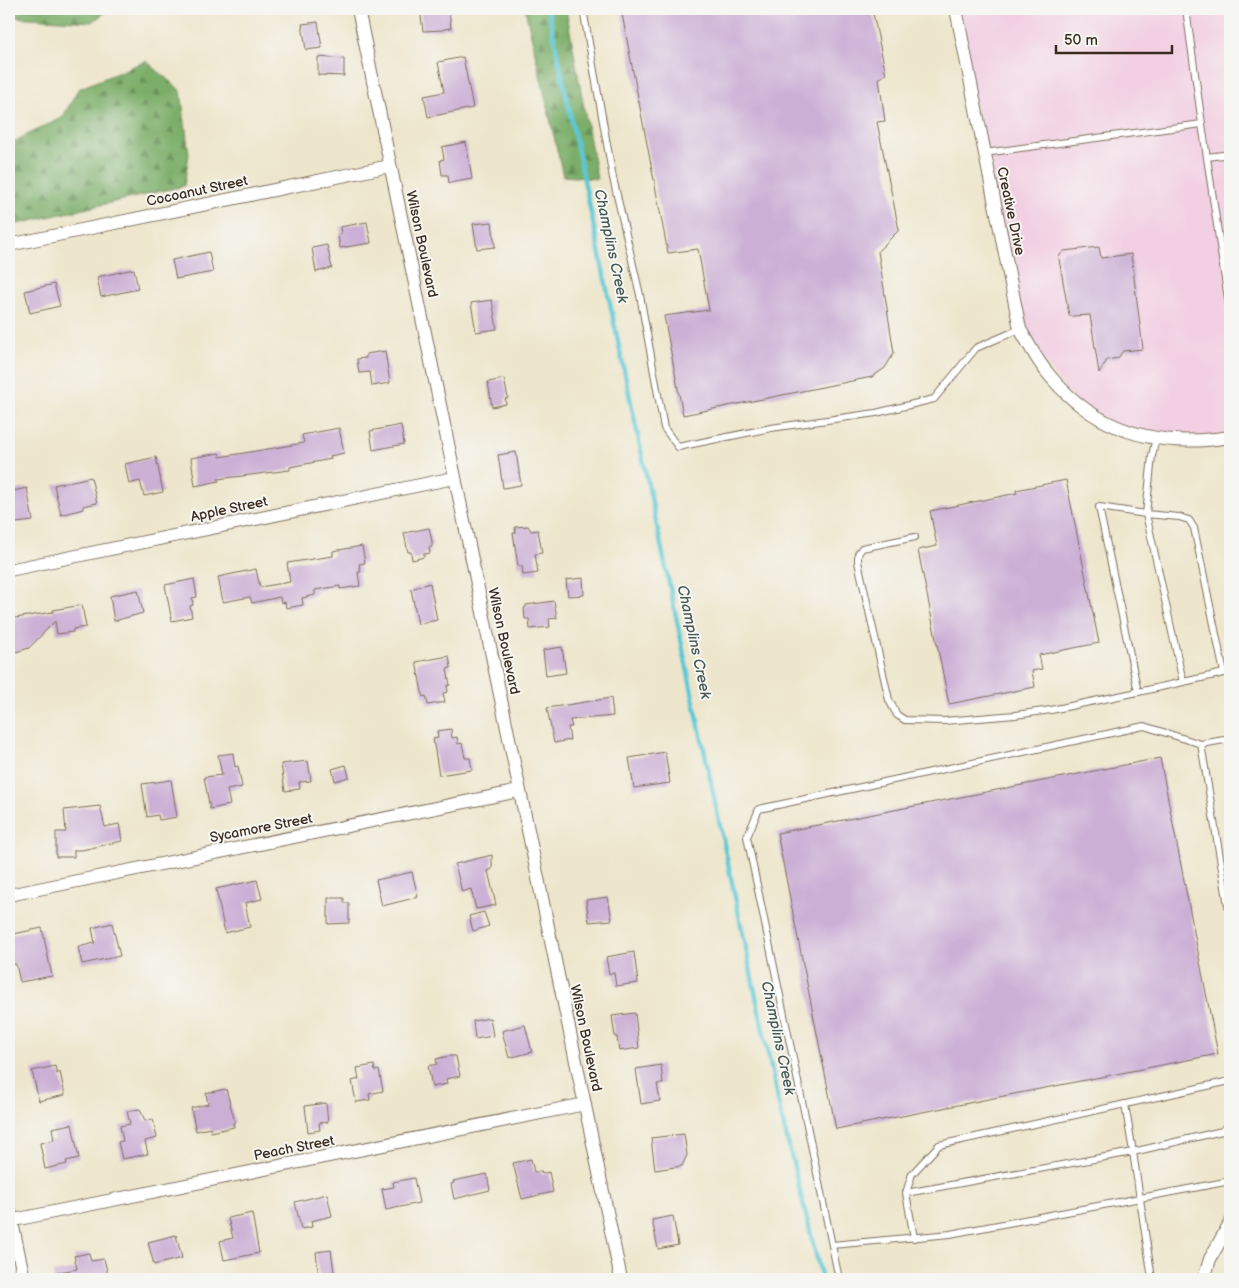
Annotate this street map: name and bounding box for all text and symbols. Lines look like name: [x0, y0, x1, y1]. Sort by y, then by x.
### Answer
scale bar: [1056, 22, 1173, 54]
text: 50 m: [1064, 31, 1098, 50]
street label: Creative Drive: [993, 165, 1029, 257]
street label: Cocoanut Street: [145, 172, 250, 210]
water label: Champlins Creek: [590, 187, 632, 305]
street label: Wilson Boulevard: [402, 189, 442, 299]
street label: Apple Street: [189, 492, 270, 525]
water label: Champlins Creek: [673, 583, 715, 701]
street label: Wilson Boulevard: [484, 586, 524, 696]
street label: Sycamore Street: [208, 810, 315, 846]
water label: Champlins Creek: [757, 979, 799, 1097]
street label: Wilson Boulevard: [566, 983, 606, 1093]
street label: Peach Street: [252, 1132, 336, 1164]

